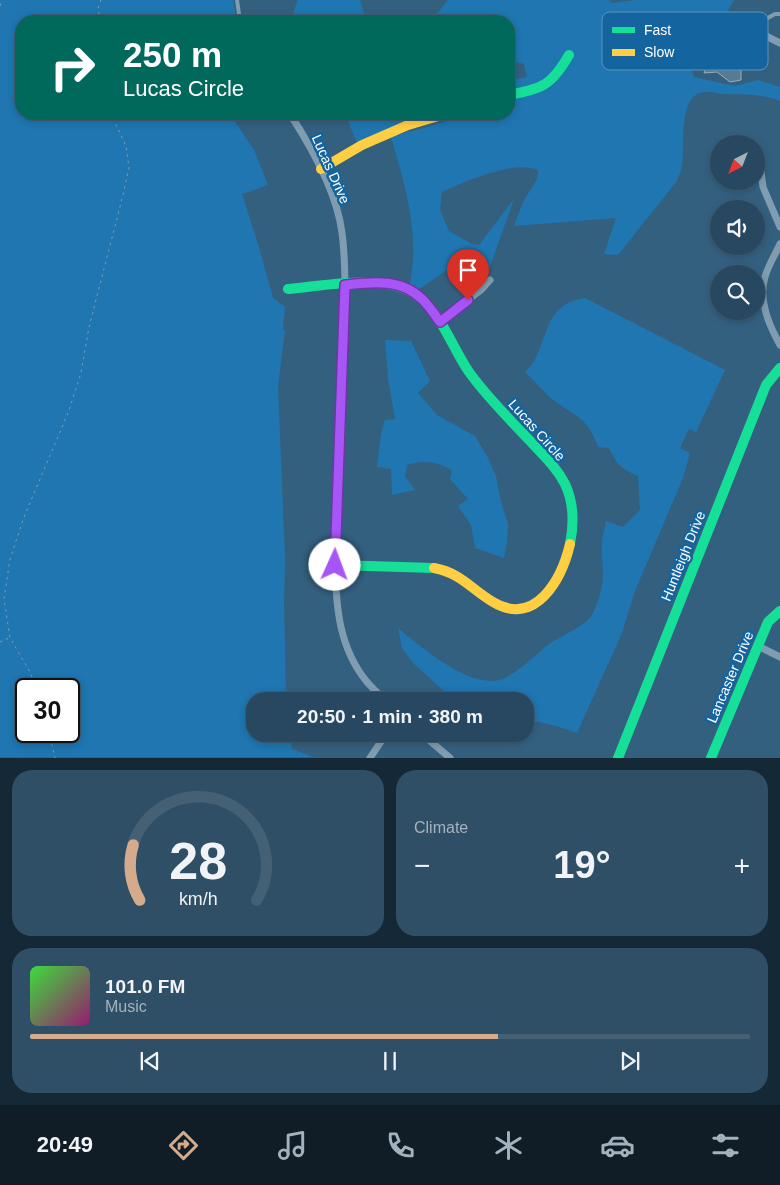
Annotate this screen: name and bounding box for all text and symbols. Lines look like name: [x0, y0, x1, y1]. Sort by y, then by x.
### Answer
legend: [602, 12, 768, 70]
text: Fast: [644, 22, 671, 38]
icon: right: [40, 35, 105, 100]
text: 250 m: [123, 35, 222, 74]
text: Slow: [644, 44, 675, 60]
text: Lucas Circle: [123, 76, 244, 101]
street label: Lucas Drive: [309, 132, 353, 206]
north arrow: [710, 135, 765, 190]
map controls: [710, 135, 765, 320]
button: sound: [710, 200, 765, 255]
pin: [447, 249, 489, 300]
icon: arrive: [454, 256, 482, 284]
button: search: [710, 265, 765, 320]
street label: Lucas Circle: [505, 396, 569, 464]
street label: Huntleigh Drive: [658, 508, 708, 603]
position arrow: [308, 538, 360, 590]
street label: Lancaster Drive: [703, 629, 757, 725]
speed limit sign: 30: [15, 678, 80, 743]
text: 20:50 · 1 min · 380 m: [297, 706, 483, 727]
text: Climate: [414, 819, 468, 836]
text: 28: [169, 832, 227, 890]
text: 19°: [553, 844, 611, 886]
text: −: [414, 850, 430, 881]
text: +: [734, 850, 750, 881]
text: km/h: [179, 889, 217, 909]
text: 101.0 FM: [105, 976, 185, 997]
text: Music: [105, 998, 147, 1015]
icon: previous: [136, 1047, 164, 1075]
icon: pause: [376, 1047, 404, 1075]
icon: next: [616, 1047, 644, 1075]
icon: directions: [166, 1128, 201, 1163]
icon: music: [275, 1128, 310, 1163]
icon: phone: [383, 1128, 418, 1163]
icon: climate: [491, 1128, 526, 1163]
icon: car: [600, 1128, 635, 1163]
icon: filters: [708, 1128, 743, 1163]
text: 20:49: [37, 1132, 93, 1157]

